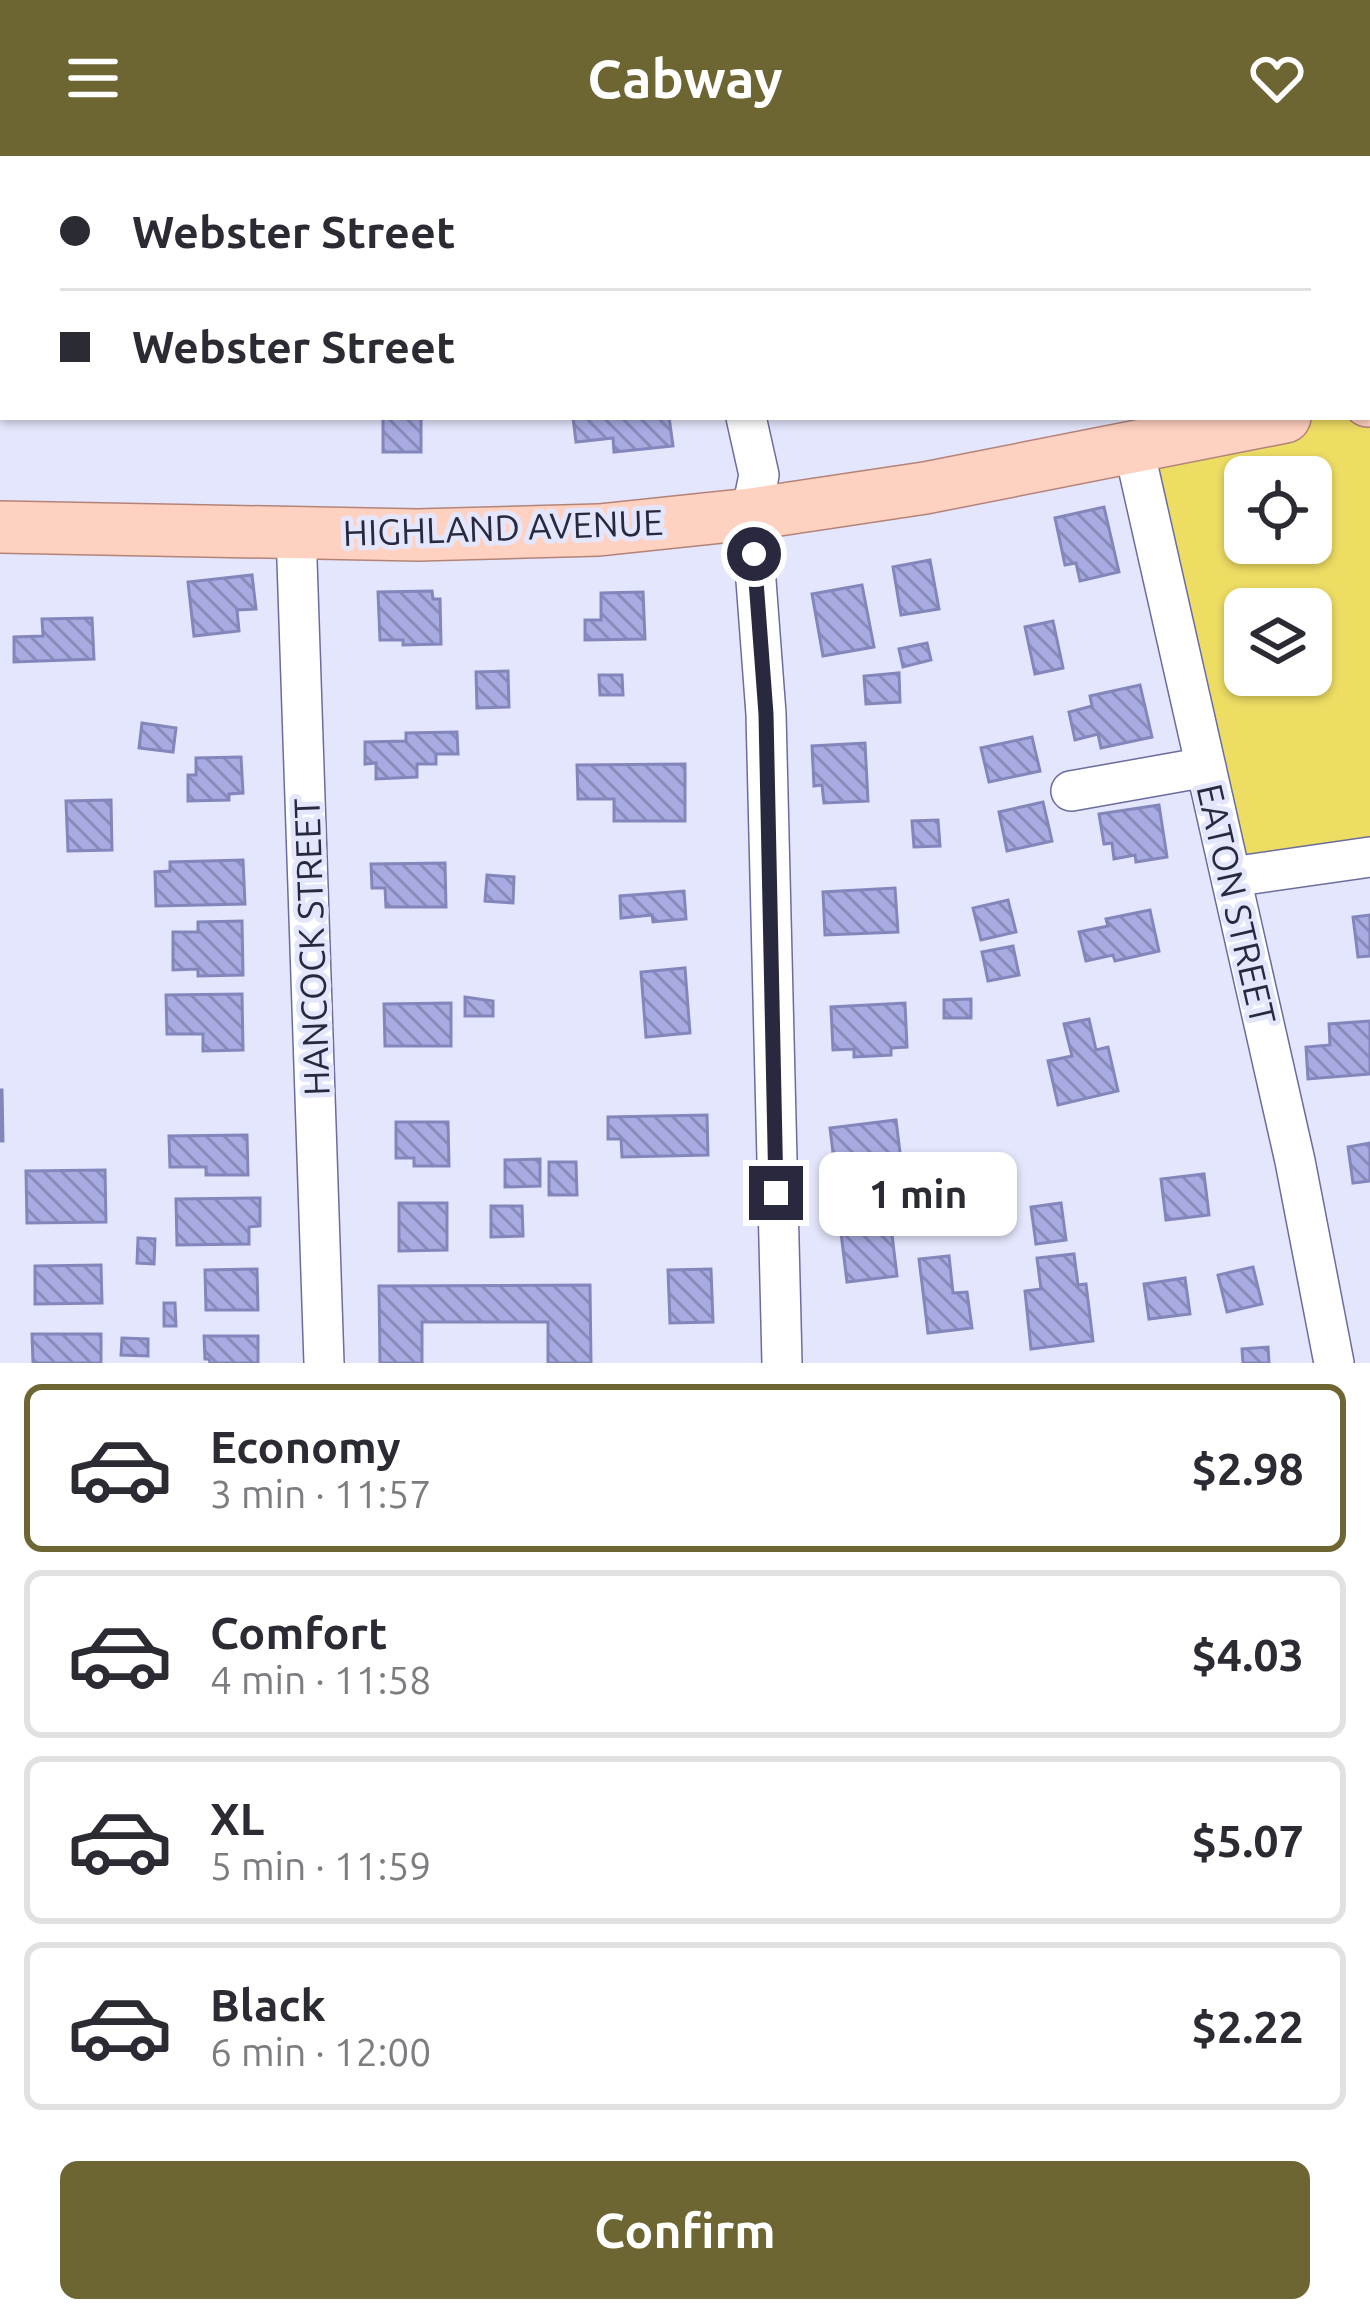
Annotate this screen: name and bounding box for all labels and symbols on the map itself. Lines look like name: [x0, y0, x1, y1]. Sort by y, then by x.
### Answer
street label: HIGHLAND AVENUE: [342, 501, 664, 553]
route start: [727, 527, 781, 581]
street label: EATON STREET: [1189, 780, 1285, 1028]
street label: HANCOCK STREET: [285, 798, 337, 1096]
callout: 1 min: [818, 1151, 1016, 1235]
route end: [749, 1166, 803, 1220]

